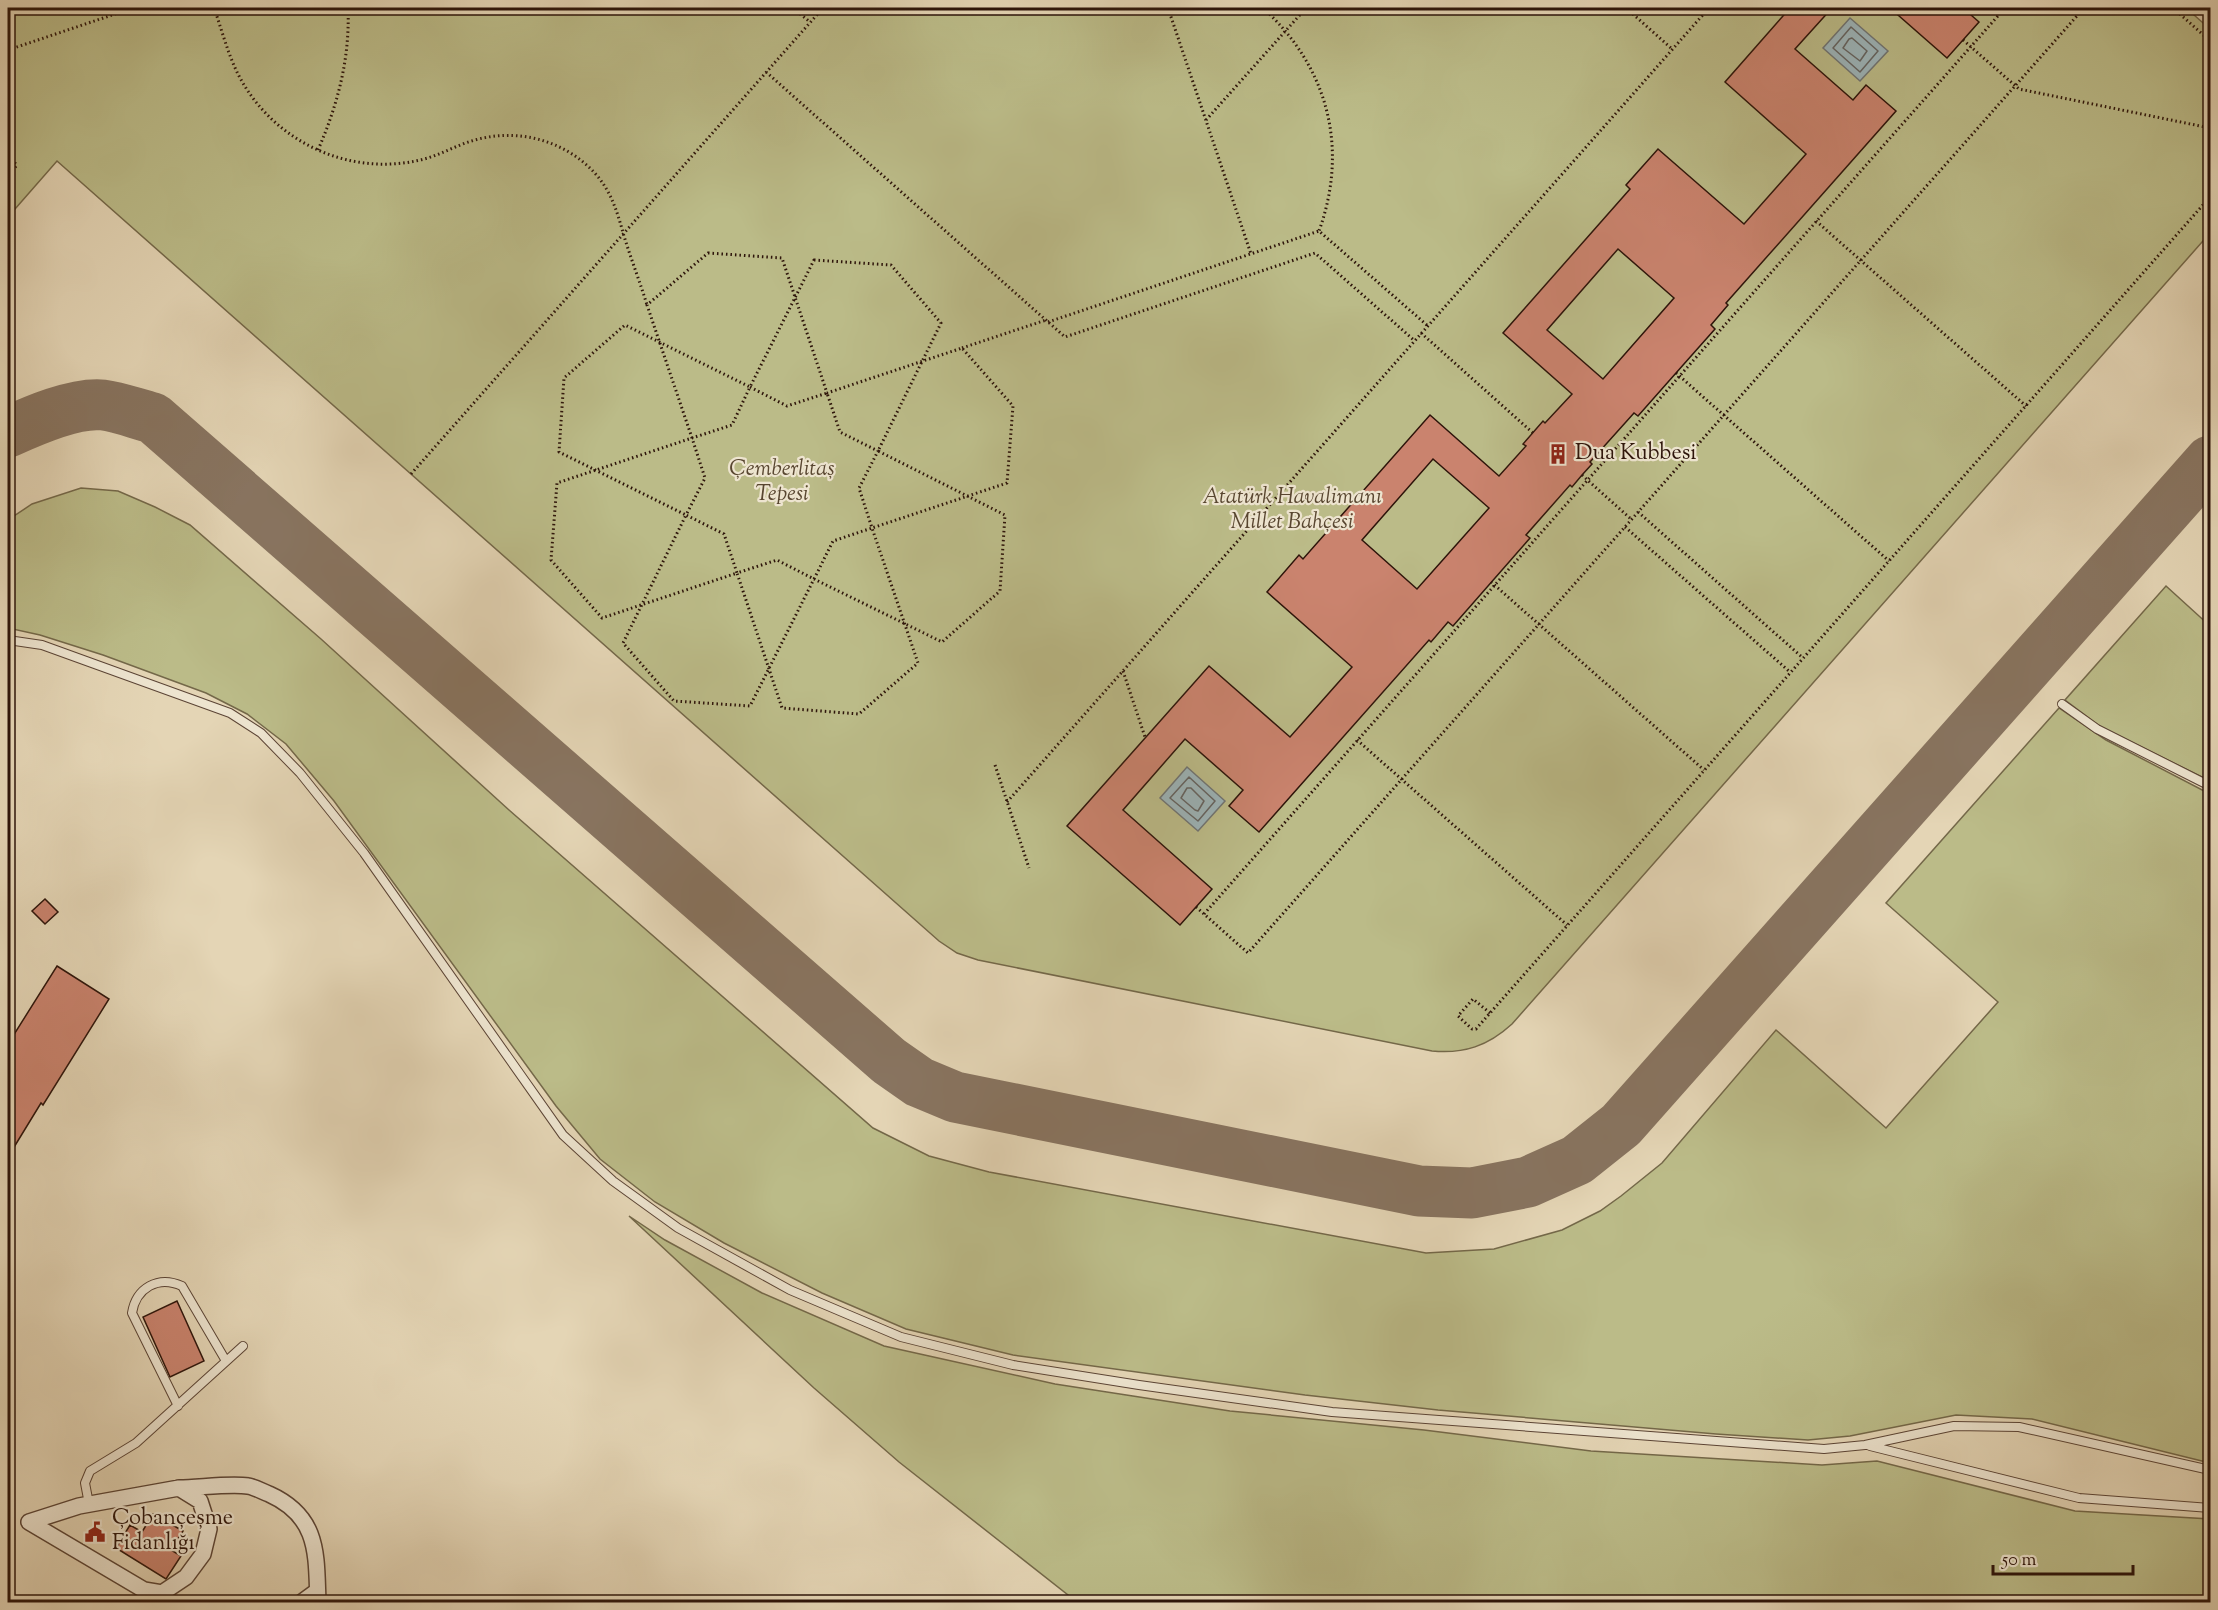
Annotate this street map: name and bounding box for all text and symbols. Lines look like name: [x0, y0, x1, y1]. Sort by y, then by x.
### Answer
place label: Dua Kubbesi: [1575, 438, 1697, 470]
building icon: Dua Kubbesi: [1546, 442, 1570, 466]
park label: Çemberlitaş Tepesi: [729, 454, 835, 511]
park label: Atatürk Havalimanı Millet Bahçesi: [1202, 482, 1382, 539]
place label: Çobançeşme Fidanlığı: [112, 1503, 233, 1560]
public building icon: Çobançeşme Fidanlığı: [83, 1520, 107, 1544]
scale bar: [1993, 1538, 2132, 1576]
text: 50 m: [2001, 1548, 2037, 1574]

